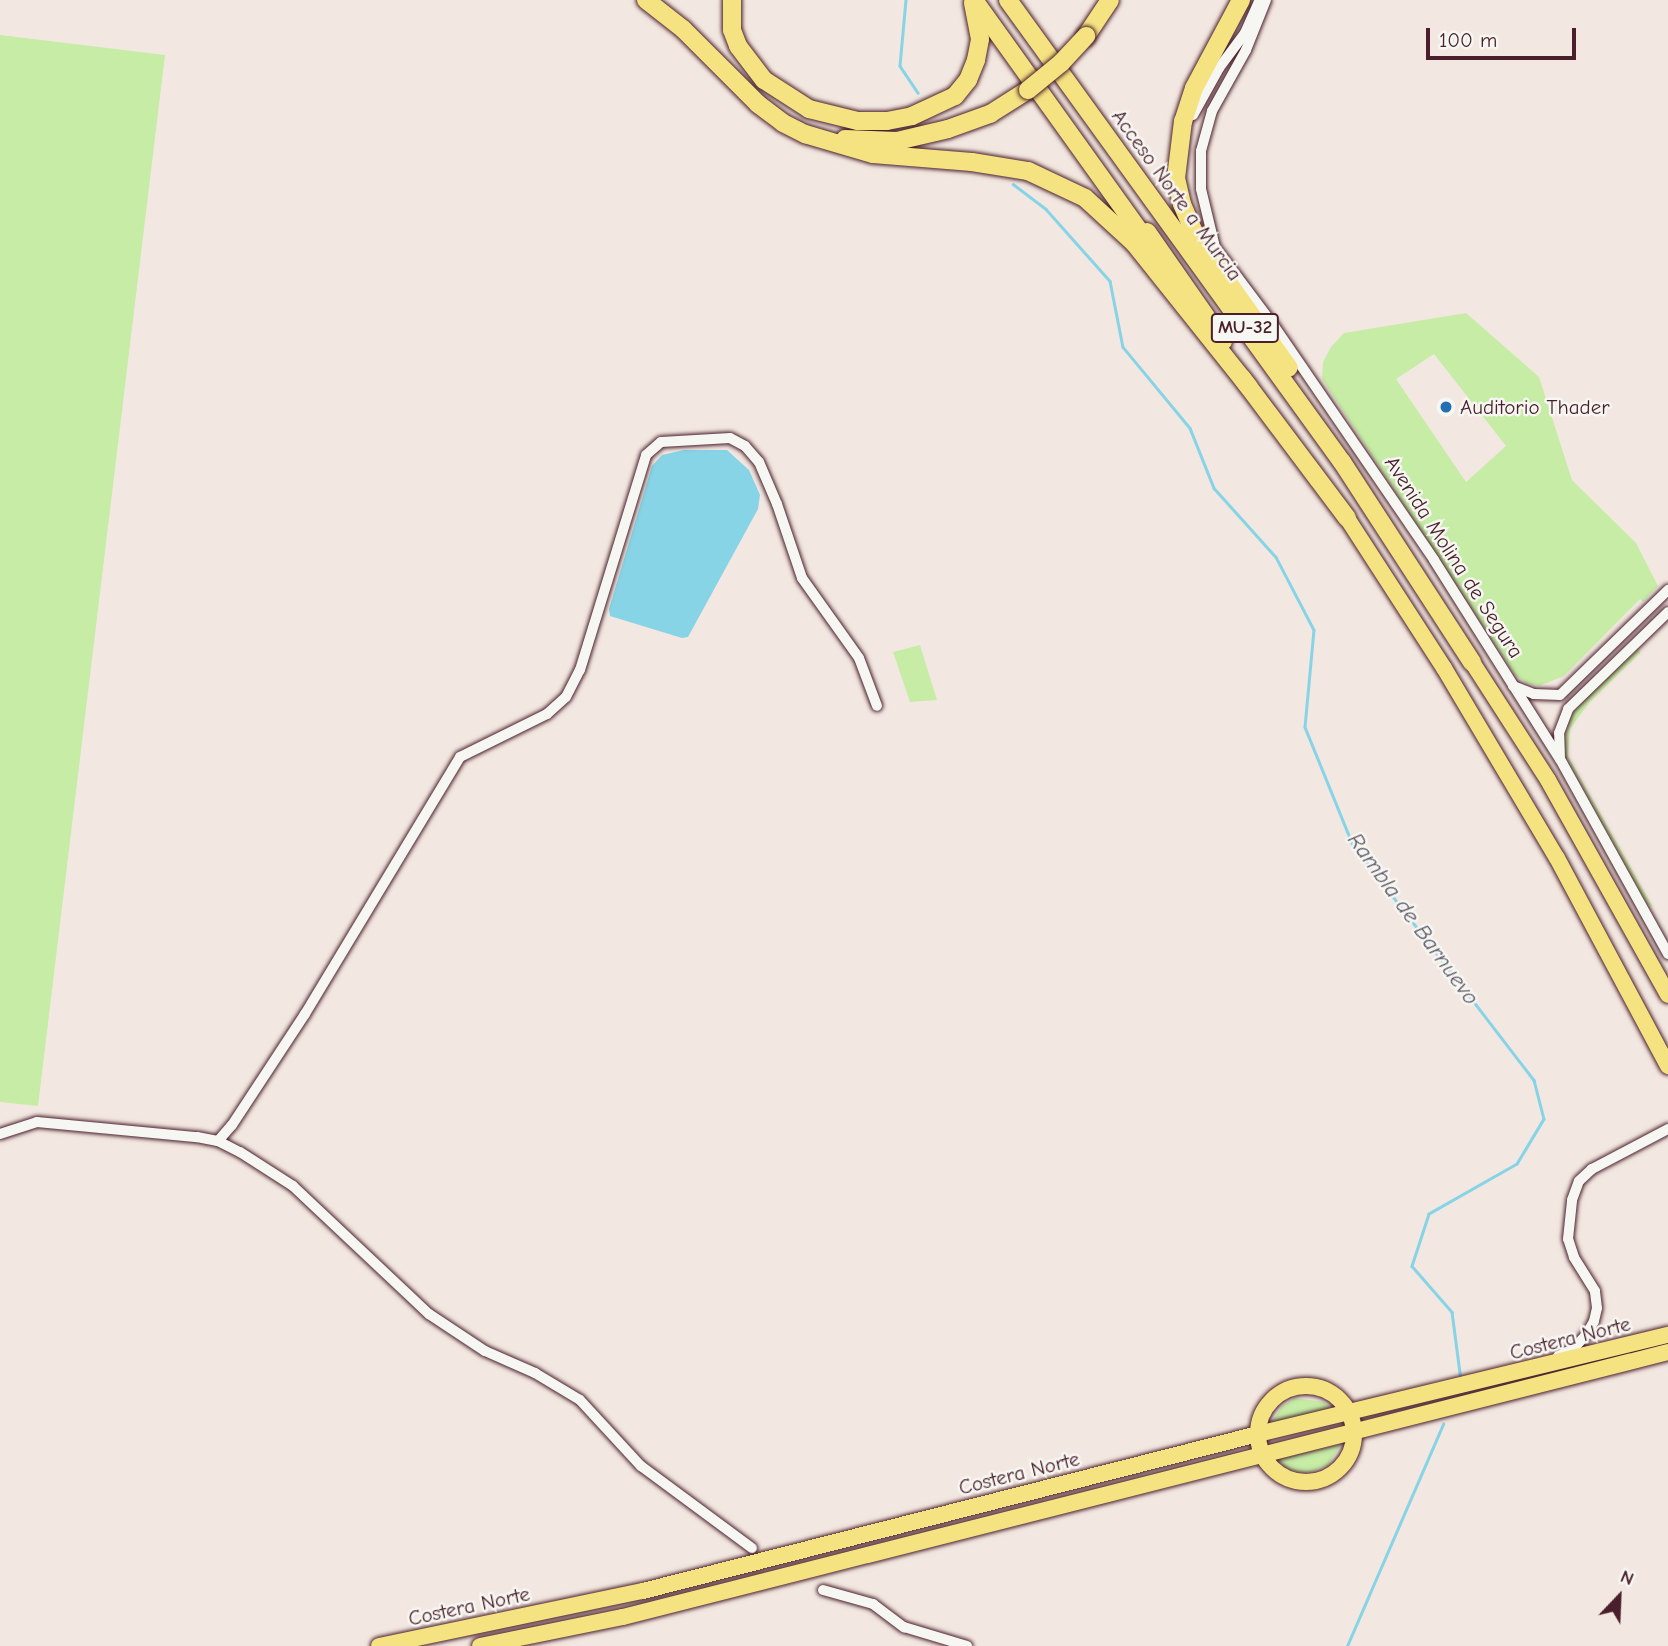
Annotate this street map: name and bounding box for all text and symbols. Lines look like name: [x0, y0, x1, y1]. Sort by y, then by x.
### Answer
scale bar: [1430, 14, 1580, 58]
text: 100 m: [1439, 28, 1497, 52]
street label: Acceso Norte a Murcia: [1106, 104, 1248, 286]
road number: MU-32: [1210, 312, 1280, 344]
place label: Auditorio Thader: [1460, 394, 1610, 420]
marker: Auditorio Thader: [1438, 399, 1454, 415]
street label: Avenida Molina de Segura: [1379, 451, 1529, 663]
water label: Rambla de Barnuevo: [1341, 827, 1485, 1011]
street label: Costera Norte: [1507, 1311, 1633, 1365]
street label: Costera Norte: [956, 1446, 1082, 1500]
north arrow: [1584, 1562, 1654, 1632]
text: N: [1617, 1565, 1637, 1590]
street label: Costera Norte: [406, 1581, 532, 1631]

